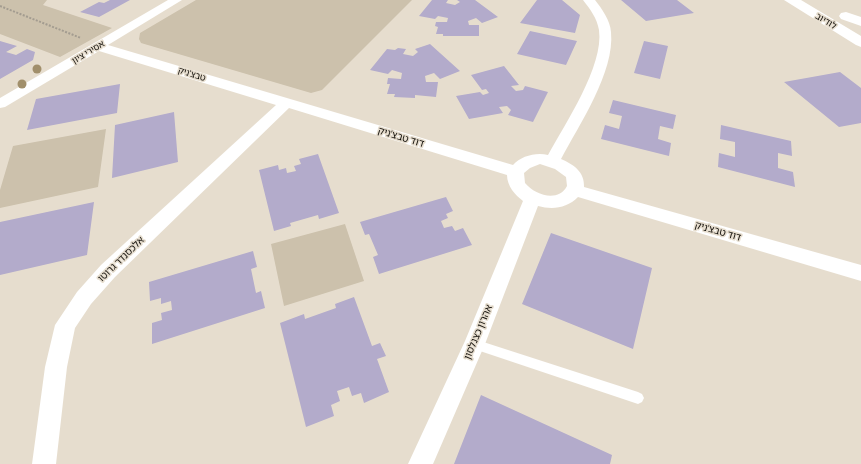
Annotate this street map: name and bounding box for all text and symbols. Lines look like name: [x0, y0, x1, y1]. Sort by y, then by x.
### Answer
street label: לודיוב: [813, 11, 839, 31]
street label: אסירי ציון: [70, 38, 106, 66]
street label: טבצ'ניק: [177, 65, 207, 83]
street label: דוד טבצ'ניק: [376, 124, 426, 150]
street label: דוד טבצ'ניק: [693, 219, 743, 243]
street label: אלכסנדר גרוטו: [95, 234, 147, 284]
street label: אהרון כצנלסון: [461, 303, 495, 361]

